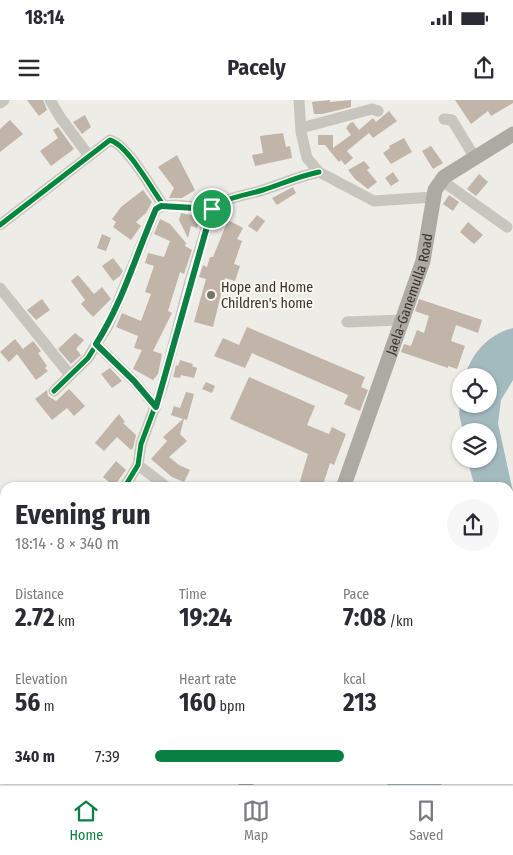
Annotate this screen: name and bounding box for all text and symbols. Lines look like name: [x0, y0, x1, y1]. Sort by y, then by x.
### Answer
text: 18:14: [25, 6, 65, 29]
icon: menu: [15, 54, 43, 82]
text: Pacely: [227, 54, 286, 81]
icon: share: [470, 54, 498, 82]
pin: [191, 188, 233, 230]
icon: arrive: [198, 195, 226, 223]
street label: Jaela-Ganemulla Road: [382, 232, 437, 358]
place label: Hope and Home Children's home: [221, 279, 313, 312]
marker: Hope and Home Children's home: [205, 289, 217, 301]
map controls: [452, 368, 497, 468]
button: locate: [452, 368, 497, 413]
button: layers: [452, 423, 497, 468]
text: Evening run: [15, 498, 151, 531]
button: share: [447, 499, 499, 551]
text: 18:14 · 8 × 340 m: [15, 534, 119, 553]
text: Distance: [15, 586, 64, 603]
text: Time: [179, 586, 207, 603]
text: Pace: [343, 586, 369, 603]
text: 2.72: [15, 603, 54, 633]
text: 19:24: [179, 603, 232, 633]
text: 7:08: [343, 603, 386, 633]
text: km: [54, 613, 75, 630]
text: /km: [386, 613, 413, 630]
text: Elevation: [15, 671, 68, 688]
text: Heart rate: [179, 671, 236, 688]
text: kcal: [343, 671, 366, 688]
text: 56: [15, 688, 40, 718]
text: 160: [179, 688, 216, 718]
text: 213: [343, 688, 377, 718]
text: m: [40, 698, 54, 715]
text: bpm: [216, 698, 245, 715]
text: 340 m: [15, 747, 55, 766]
text: 7:39: [95, 747, 120, 766]
tab: Home: [70, 797, 103, 844]
tab: Map: [242, 797, 270, 844]
tab: Saved: [409, 797, 443, 844]

